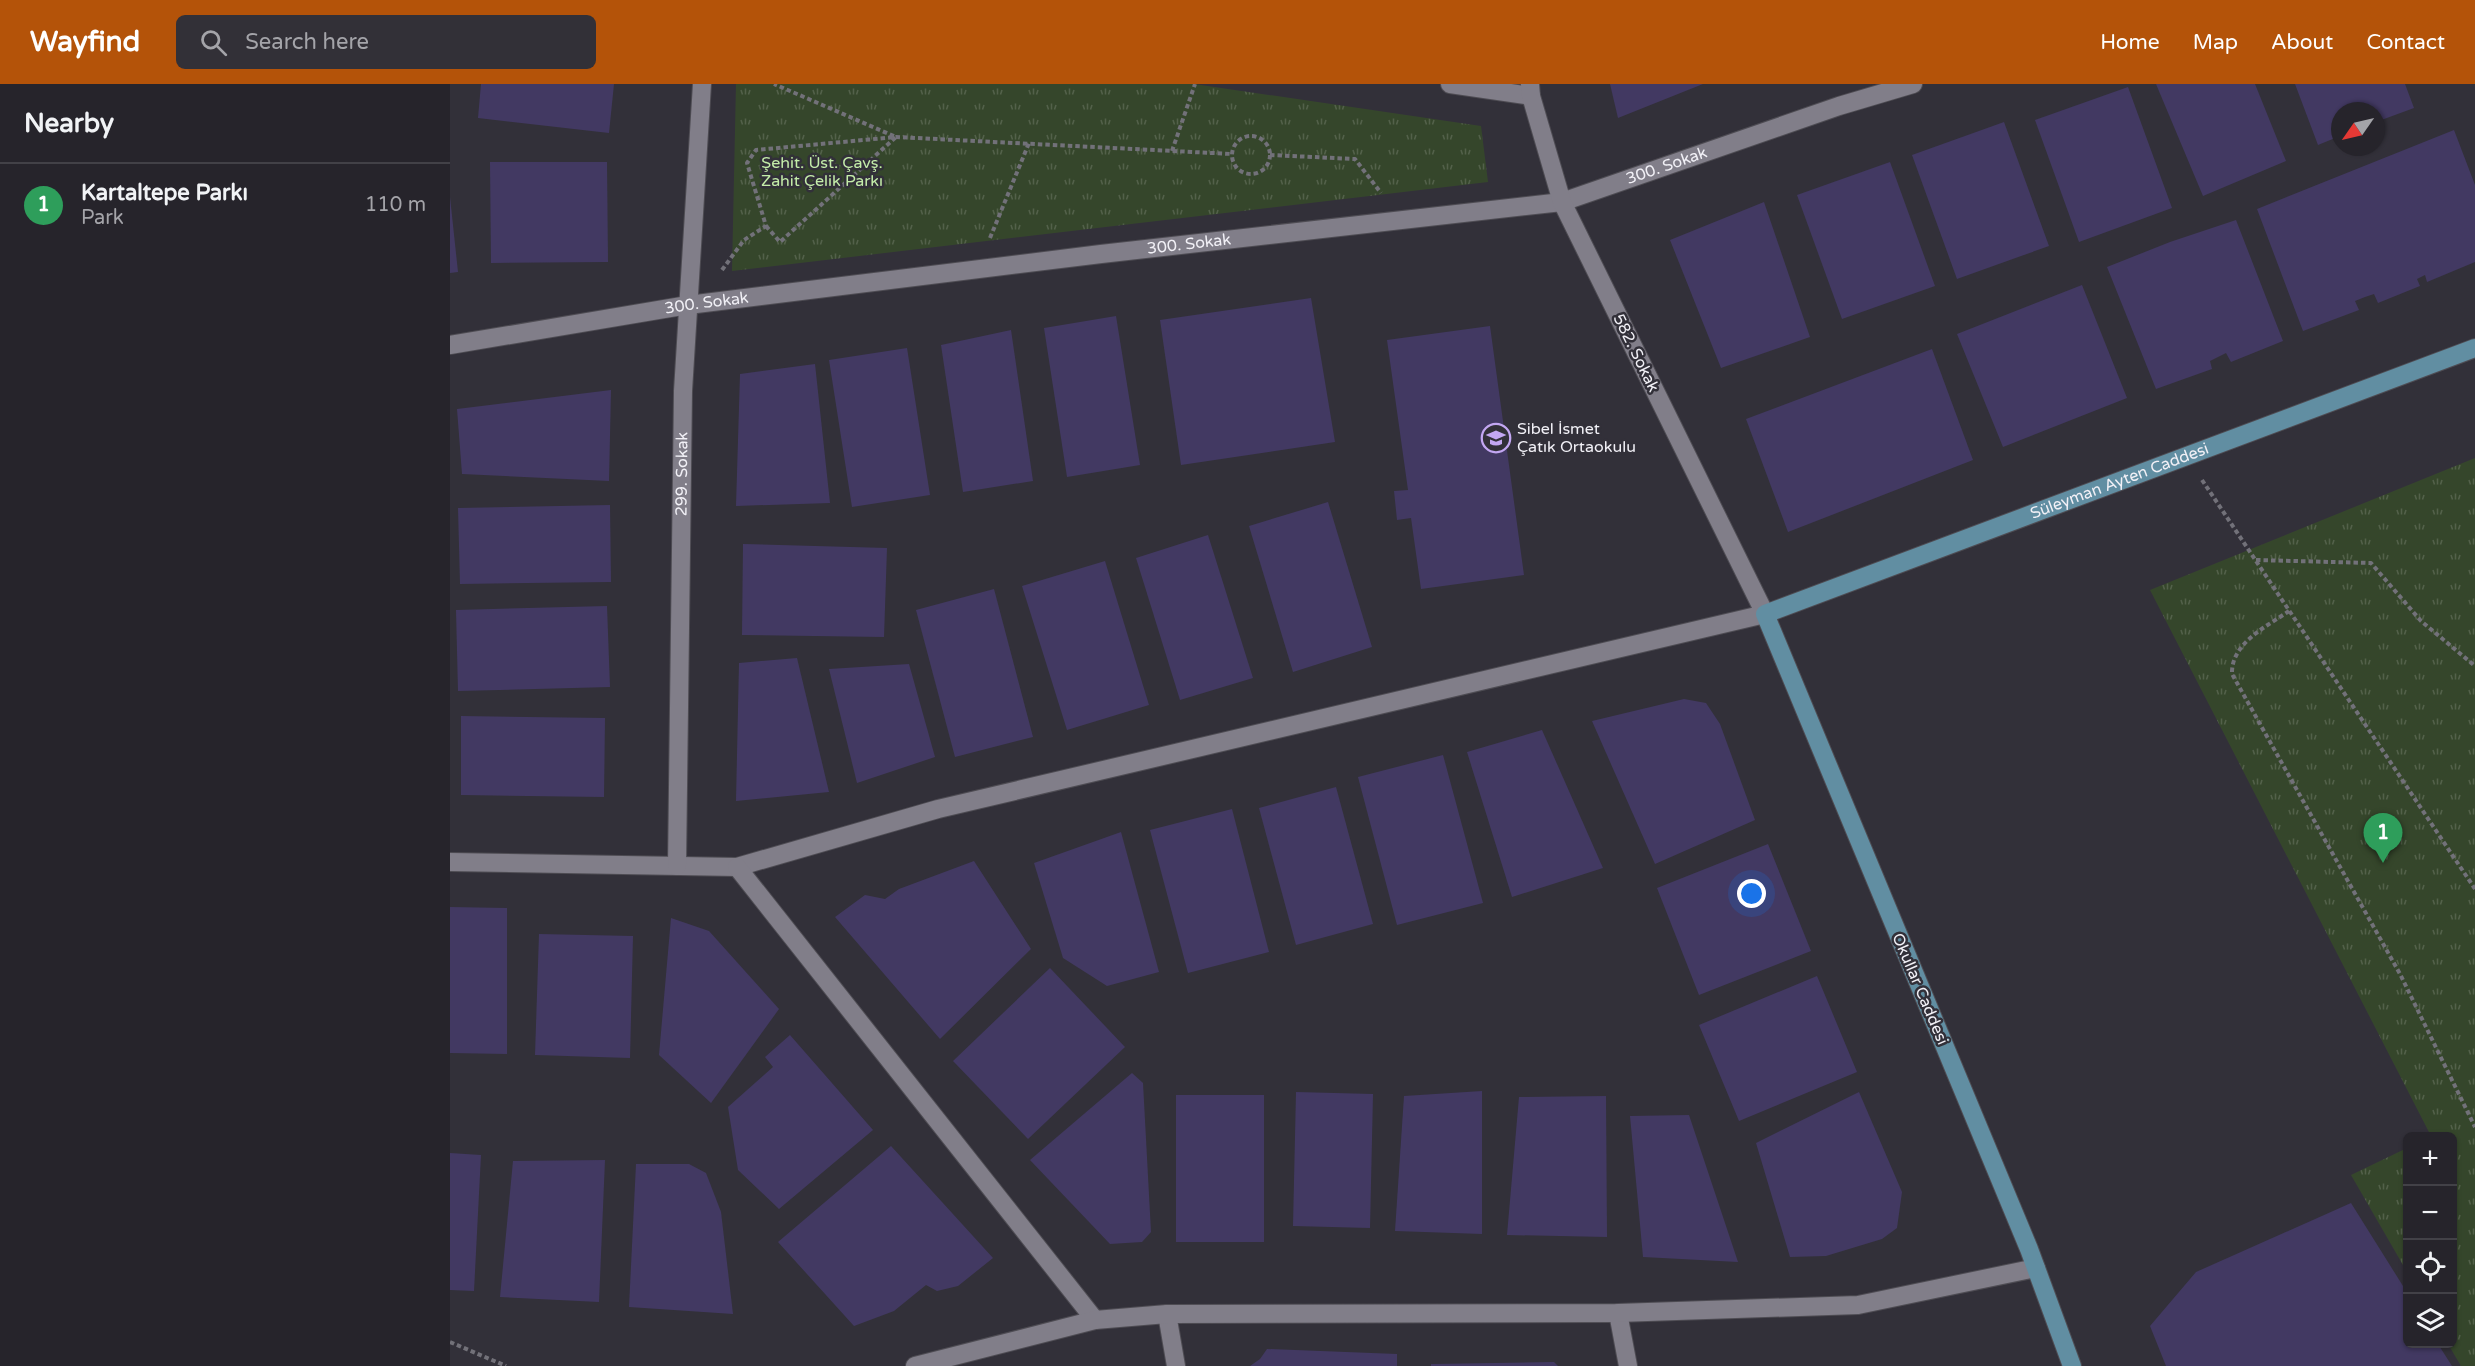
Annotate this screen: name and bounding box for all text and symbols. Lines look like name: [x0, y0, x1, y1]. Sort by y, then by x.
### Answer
search box: [176, 15, 596, 69]
text: Wayfind: [30, 25, 140, 59]
icon: search: [197, 26, 230, 59]
text: Search here: [245, 29, 369, 55]
text: Home: [2100, 30, 2160, 55]
text: Map: [2193, 30, 2238, 55]
text: About: [2271, 30, 2333, 55]
text: Contact: [2366, 30, 2445, 55]
north arrow: [2331, 102, 2385, 156]
text: Nearby: [24, 108, 114, 139]
street label: 300. Sokak: [1623, 142, 1710, 189]
park label: Şehit. Üst. Çavş. Zahit Çelik Parkı: [761, 153, 883, 191]
text: Kartaltepe Parkı: [81, 180, 248, 206]
text: 1: [37, 193, 50, 217]
text: 110 m: [365, 193, 426, 217]
text: Park: [81, 206, 124, 230]
street label: 300. Sokak: [1146, 229, 1232, 259]
street label: 300. Sokak: [663, 288, 750, 319]
street label: 582. Sokak: [1609, 311, 1664, 396]
place label: Sibel İsmet Çatık Ortaokulu: [1517, 419, 1636, 457]
school or university icon: Sibel İsmet Çatık Ortaokulu: [1480, 422, 1512, 454]
street label: 299. Sokak: [671, 431, 692, 516]
street label: Süleyman Ayten Caddesi: [2028, 439, 2212, 524]
pin: 1: [2364, 814, 2402, 863]
your location: [1737, 879, 1766, 908]
street label: Okullar Caddesi: [1887, 930, 1953, 1048]
map controls: [2403, 1132, 2457, 1348]
button: +: [2403, 1132, 2457, 1186]
button: −: [2403, 1186, 2457, 1240]
button: locate: [2403, 1240, 2457, 1294]
button: layers: [2403, 1294, 2457, 1348]

